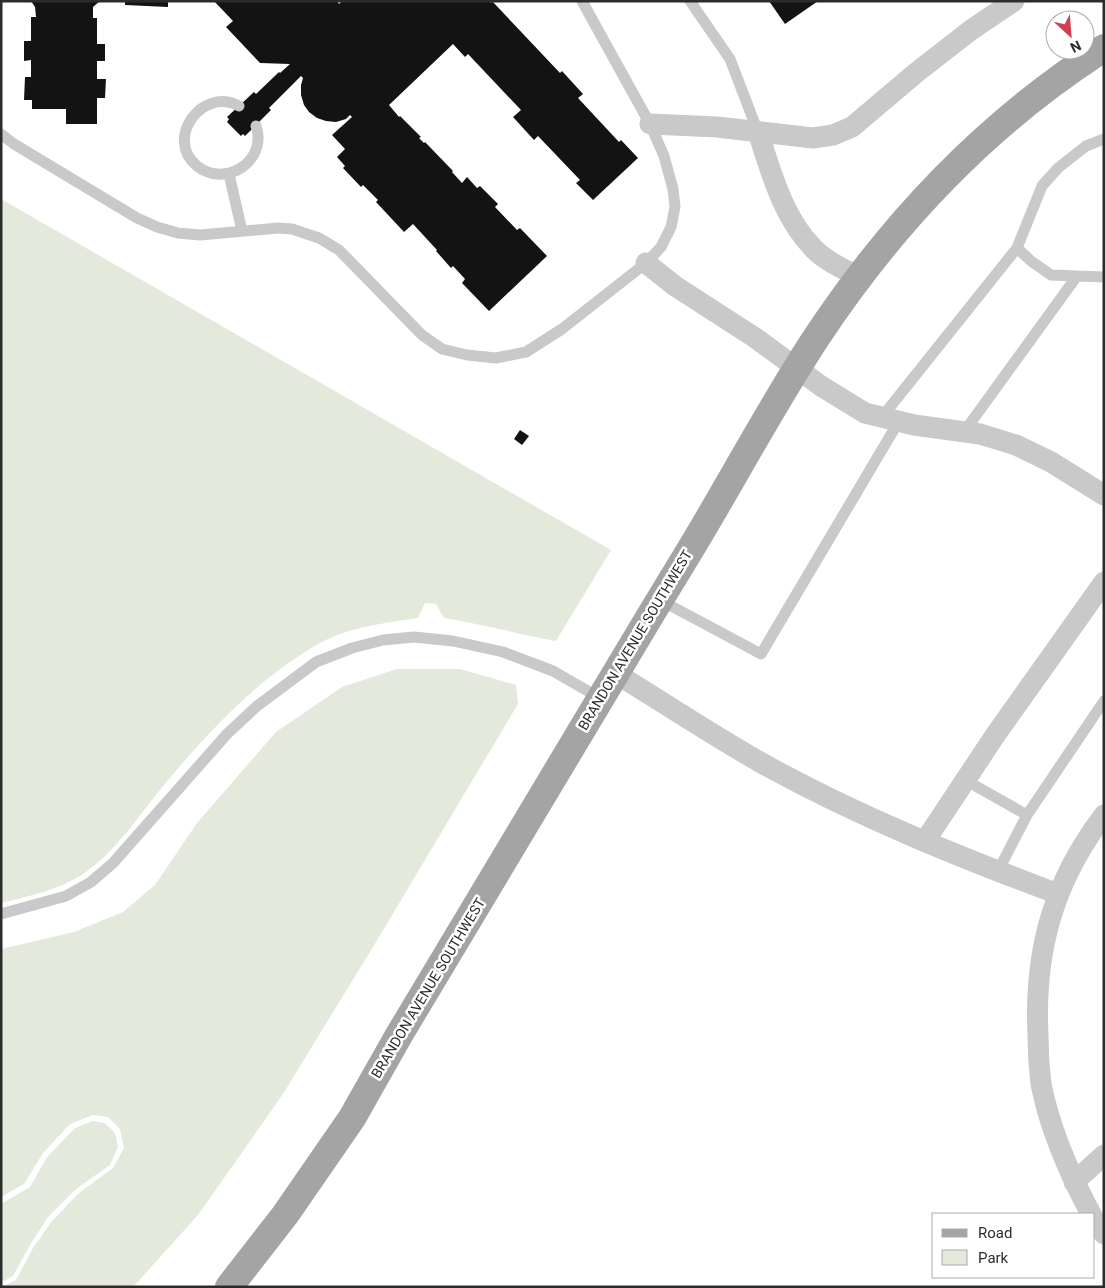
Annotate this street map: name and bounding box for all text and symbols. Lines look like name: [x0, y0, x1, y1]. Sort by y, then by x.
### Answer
north arrow: [1045, 10, 1095, 60]
text: N: [1068, 37, 1084, 56]
street label: BRANDON AVENUE SOUTHWEST: [575, 547, 696, 733]
street label: BRANDON AVENUE SOUTHWEST: [368, 895, 489, 1081]
legend: [932, 1213, 1095, 1278]
text: Road: [978, 1224, 1012, 1242]
text: Park: [978, 1249, 1009, 1267]

